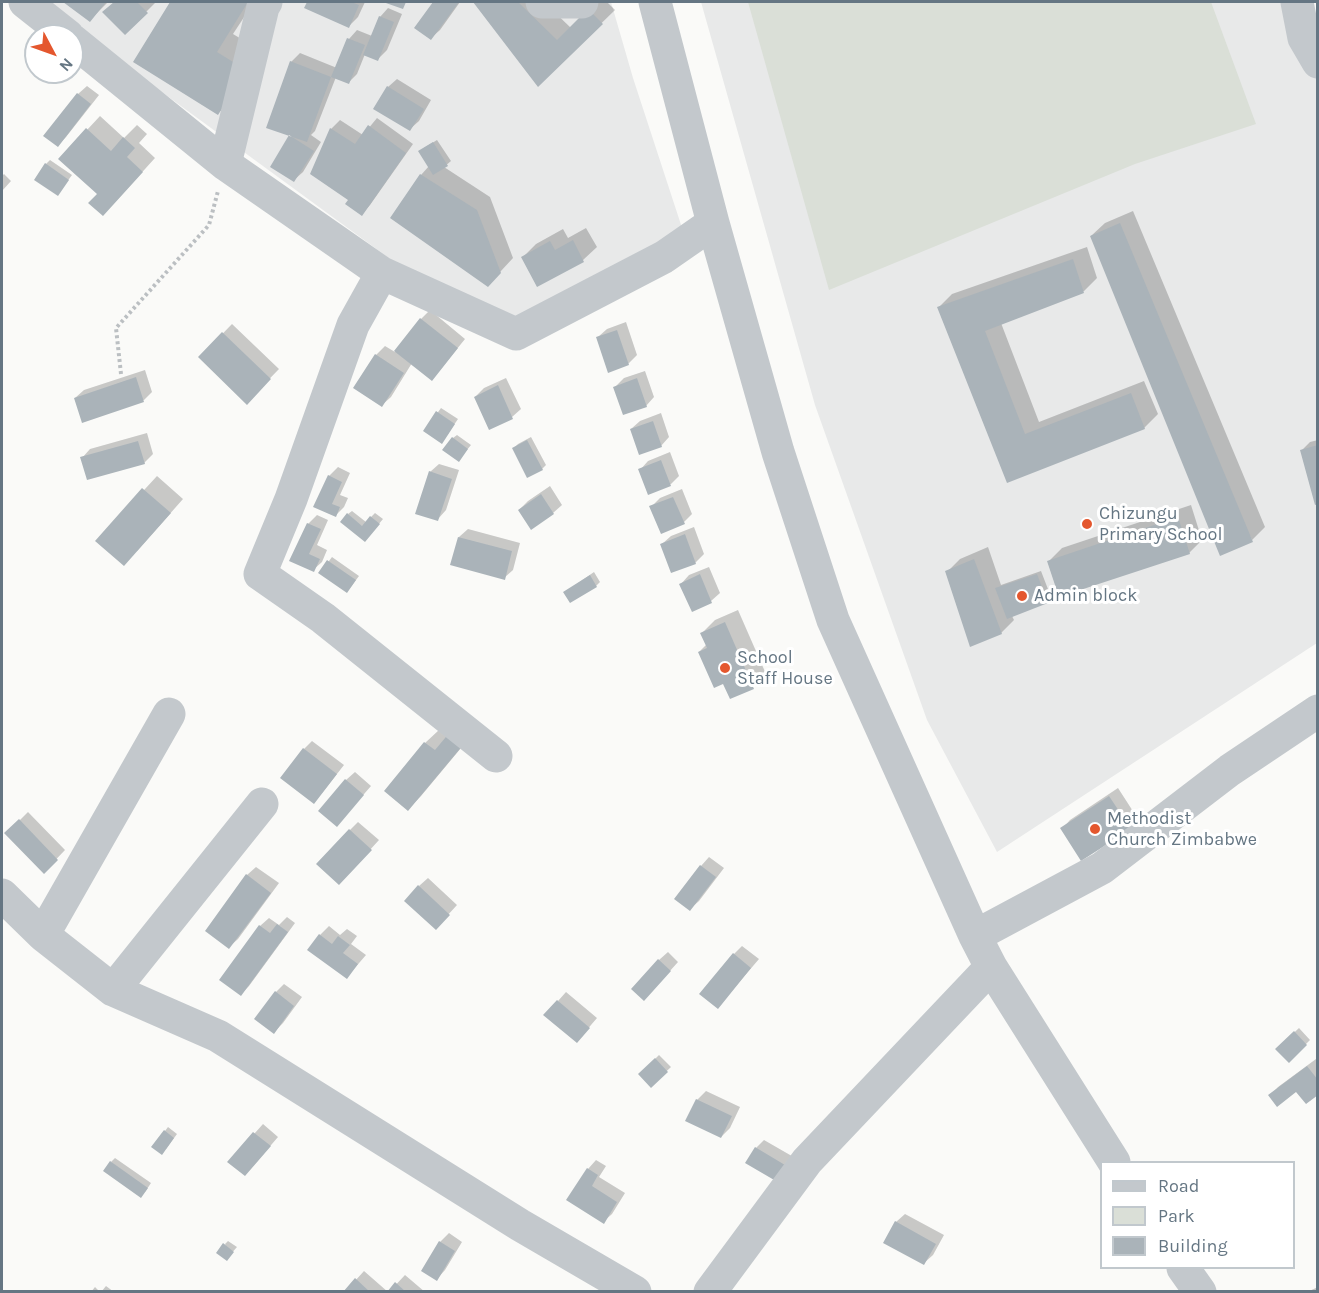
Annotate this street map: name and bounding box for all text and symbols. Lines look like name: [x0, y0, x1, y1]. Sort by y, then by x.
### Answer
north arrow: [24, 24, 84, 84]
text: N: [56, 54, 77, 75]
place label: Chizungu Primary School: [1099, 503, 1222, 546]
marker: Chizungu Primary School: [1080, 517, 1094, 531]
place label: Admin block: [1034, 585, 1137, 607]
marker: Admin block: [1015, 589, 1029, 603]
place label: School Staff House: [737, 647, 833, 690]
marker: School Staff House: [718, 661, 732, 675]
place label: Methodist Church Zimbabwe: [1107, 808, 1257, 850]
marker: Methodist Church Zimbabwe: [1088, 822, 1102, 836]
legend: [1100, 1161, 1295, 1269]
text: Road: [1158, 1175, 1199, 1197]
text: Park: [1158, 1205, 1195, 1227]
text: Building: [1158, 1235, 1228, 1257]

